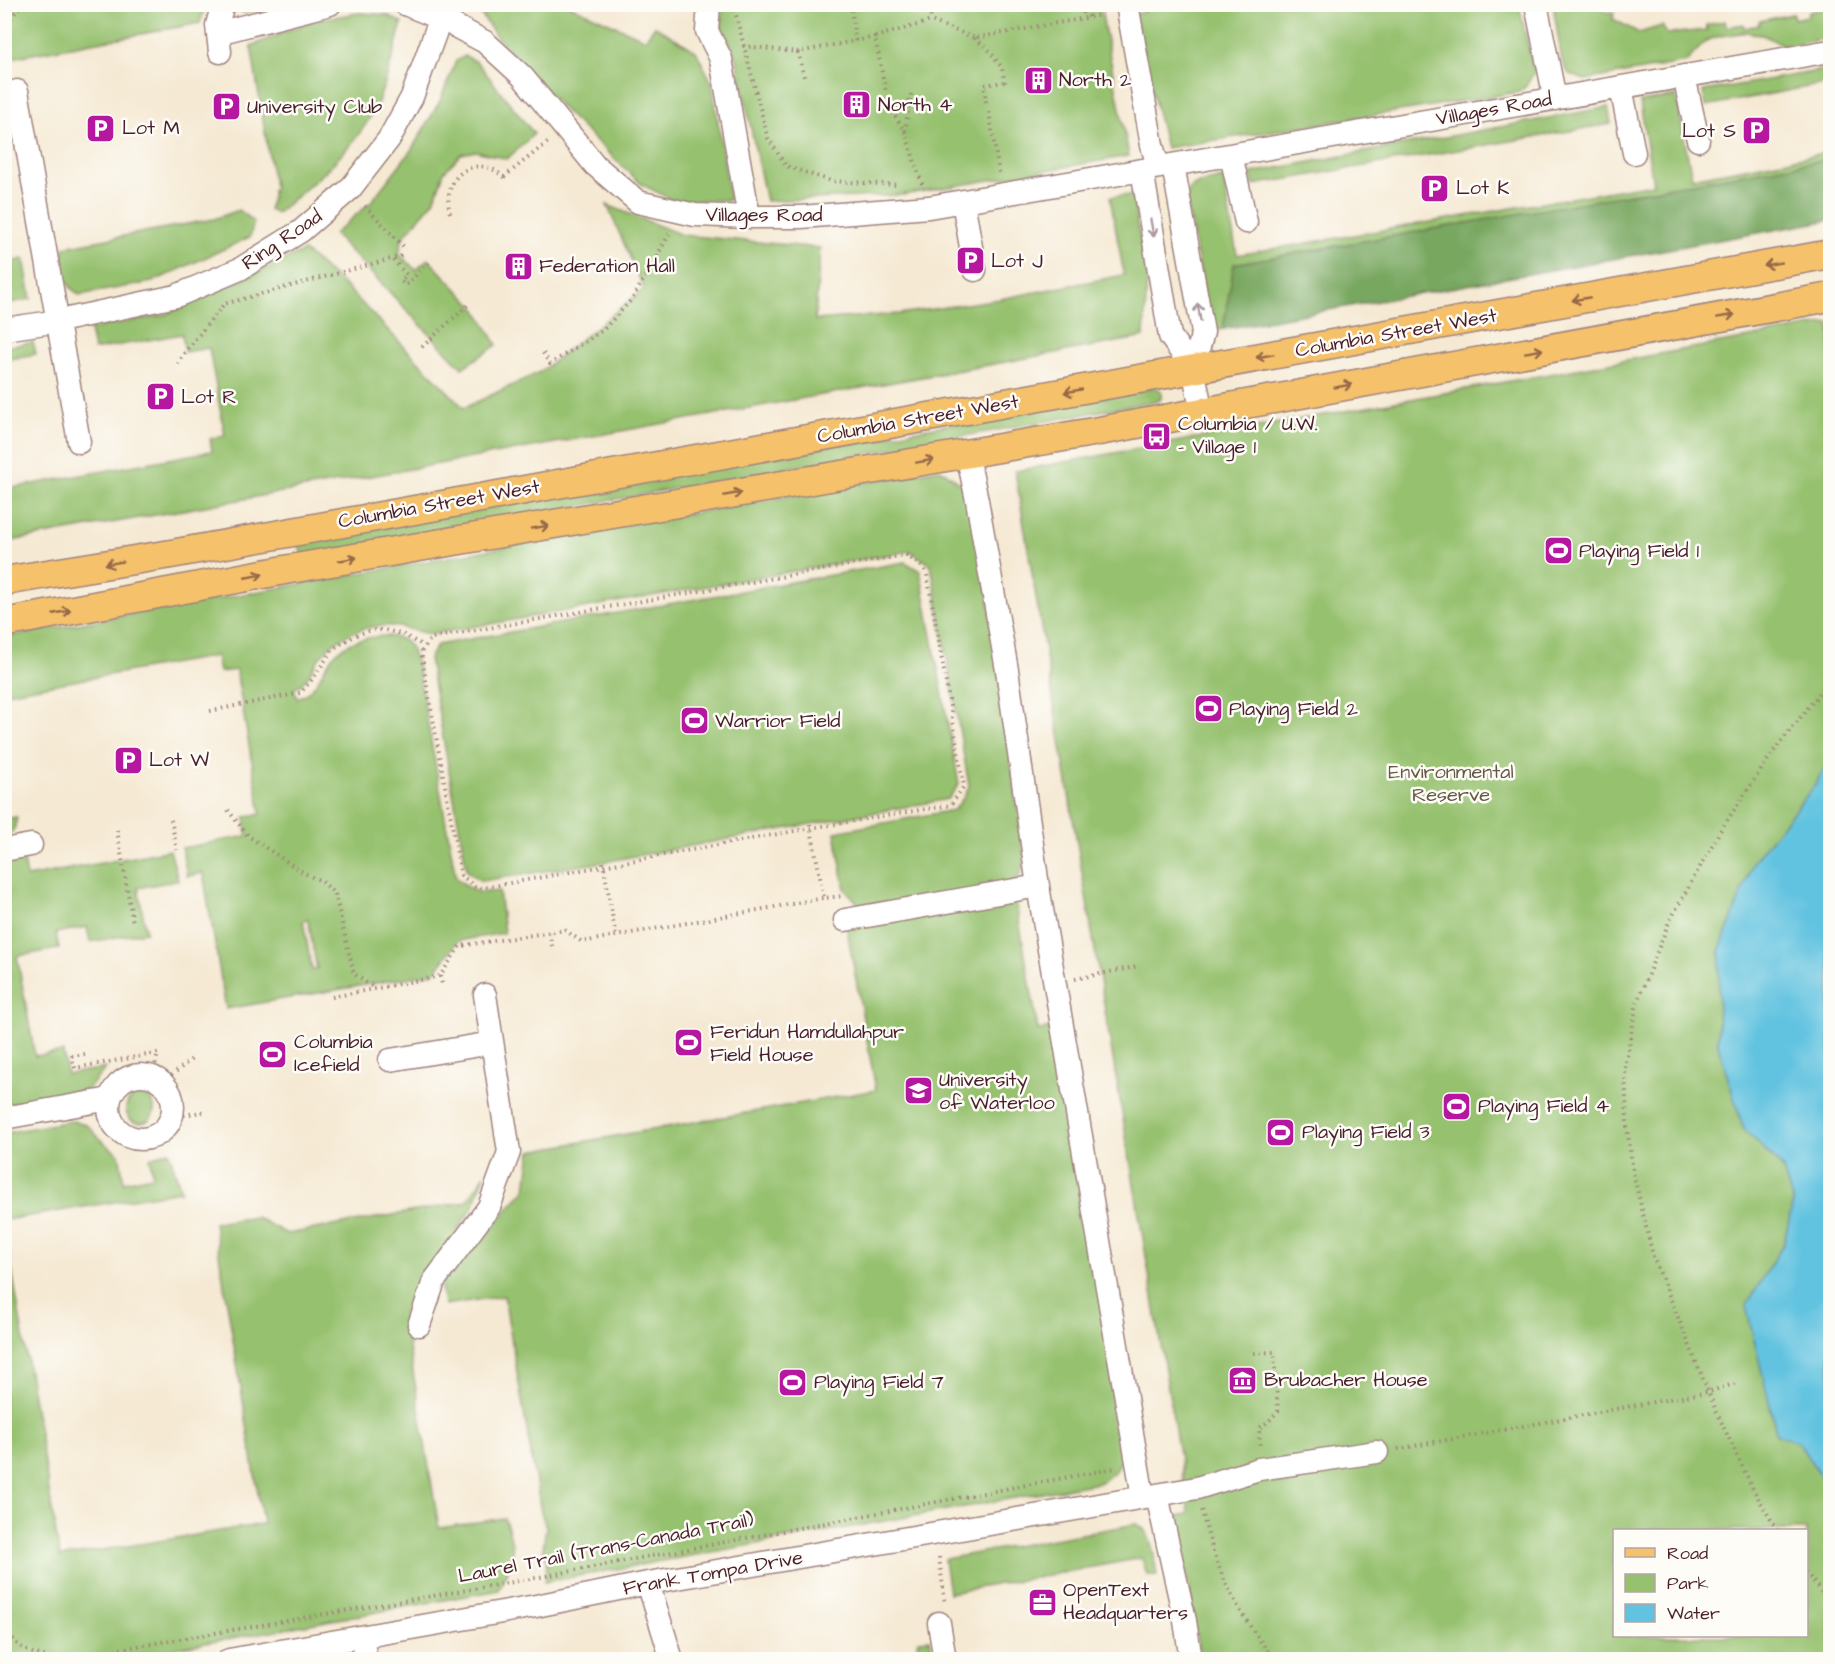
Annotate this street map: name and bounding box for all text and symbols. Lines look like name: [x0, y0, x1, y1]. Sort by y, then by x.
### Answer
building icon: North 2: [1022, 64, 1054, 96]
place label: North 2: [1059, 66, 1132, 94]
street label: Villages Road: [1434, 85, 1554, 134]
building icon: North 4: [841, 89, 873, 121]
parking icon: University Club: [210, 91, 242, 123]
place label: North 4: [878, 91, 953, 119]
place label: University Club: [247, 93, 382, 122]
parking icon: Lot M: [85, 112, 117, 144]
place label: Lot M: [122, 114, 180, 142]
parking icon: Lot S: [1741, 115, 1773, 147]
place label: Lot S: [1682, 117, 1736, 145]
parking icon: Lot K: [1419, 172, 1451, 204]
place label: Lot K: [1456, 174, 1509, 202]
street label: Villages Road: [705, 201, 823, 230]
street label: Ring Road: [236, 203, 328, 278]
one-way arrow: [1147, 218, 1158, 237]
parking icon: Lot J: [954, 245, 986, 277]
place label: Lot J: [991, 247, 1043, 275]
building icon: Federation Hall: [502, 250, 534, 282]
place label: Federation Hall: [539, 252, 675, 280]
one-way arrow: [1764, 259, 1783, 270]
one-way arrow: [1572, 294, 1591, 305]
street label: Columbia Street West: [1293, 301, 1499, 365]
one-way arrow: [1193, 303, 1204, 323]
one-way arrow: [1716, 310, 1736, 321]
one-way arrow: [1524, 345, 1544, 356]
one-way arrow: [1256, 351, 1276, 362]
one-way arrow: [1332, 380, 1352, 391]
parking icon: Lot R: [144, 381, 176, 413]
place label: Lot R: [181, 383, 236, 411]
one-way arrow: [1064, 386, 1084, 397]
street label: Columbia Street West: [815, 387, 1021, 451]
place label: Columbia / U.W. - Village 1: [1178, 410, 1318, 462]
bus stop icon: Columbia / U.W. - Village 1: [1141, 420, 1173, 452]
one-way arrow: [915, 456, 934, 467]
street label: Columbia Street West: [336, 472, 542, 536]
one-way arrow: [722, 488, 742, 499]
one-way arrow: [530, 521, 550, 532]
sports icon: Playing Field 1: [1542, 535, 1574, 567]
place label: Playing Field 1: [1579, 537, 1700, 566]
one-way arrow: [338, 554, 357, 565]
one-way arrow: [104, 558, 124, 569]
one-way arrow: [243, 570, 263, 581]
one-way arrow: [52, 606, 71, 617]
sports icon: Playing Field 2: [1192, 693, 1224, 725]
place label: Playing Field 2: [1229, 695, 1359, 724]
sports icon: Warrior Field: [678, 705, 710, 737]
place label: Warrior Field: [715, 707, 840, 735]
parking icon: Lot W: [112, 744, 144, 776]
place label: Lot W: [149, 746, 209, 774]
park label: Environmental Reserve: [1388, 758, 1514, 809]
place label: Feridun Hamdullahpur Field House: [710, 1018, 904, 1069]
sports icon: Feridun Hamdullahpur Field House: [673, 1027, 705, 1059]
place label: Columbia Icefield: [294, 1028, 373, 1079]
sports icon: Columbia Icefield: [257, 1038, 289, 1070]
place label: University of Waterloo: [939, 1066, 1055, 1117]
school or university icon: University of Waterloo: [902, 1075, 934, 1107]
sports icon: Playing Field 4: [1441, 1090, 1473, 1122]
place label: Playing Field 4: [1478, 1092, 1610, 1121]
sports icon: Playing Field 3: [1265, 1116, 1297, 1148]
place label: Playing Field 3: [1302, 1118, 1430, 1147]
museum icon: Brubacher House: [1227, 1364, 1259, 1396]
sports icon: Playing Field 7: [777, 1366, 809, 1398]
place label: Brubacher House: [1264, 1366, 1428, 1394]
place label: Playing Field 7: [814, 1368, 944, 1397]
street label: Laurel Trail (Trans-Canada Trail): [456, 1506, 756, 1590]
legend: [1613, 1529, 1808, 1637]
text: Road: [1667, 1541, 1708, 1566]
street label: Frank Tompa Drive: [621, 1543, 805, 1603]
text: Park: [1667, 1571, 1709, 1596]
place label: OpenText Headquarters: [1063, 1576, 1188, 1627]
office icon: OpenText Headquarters: [1026, 1586, 1058, 1618]
text: Water: [1667, 1601, 1720, 1626]

